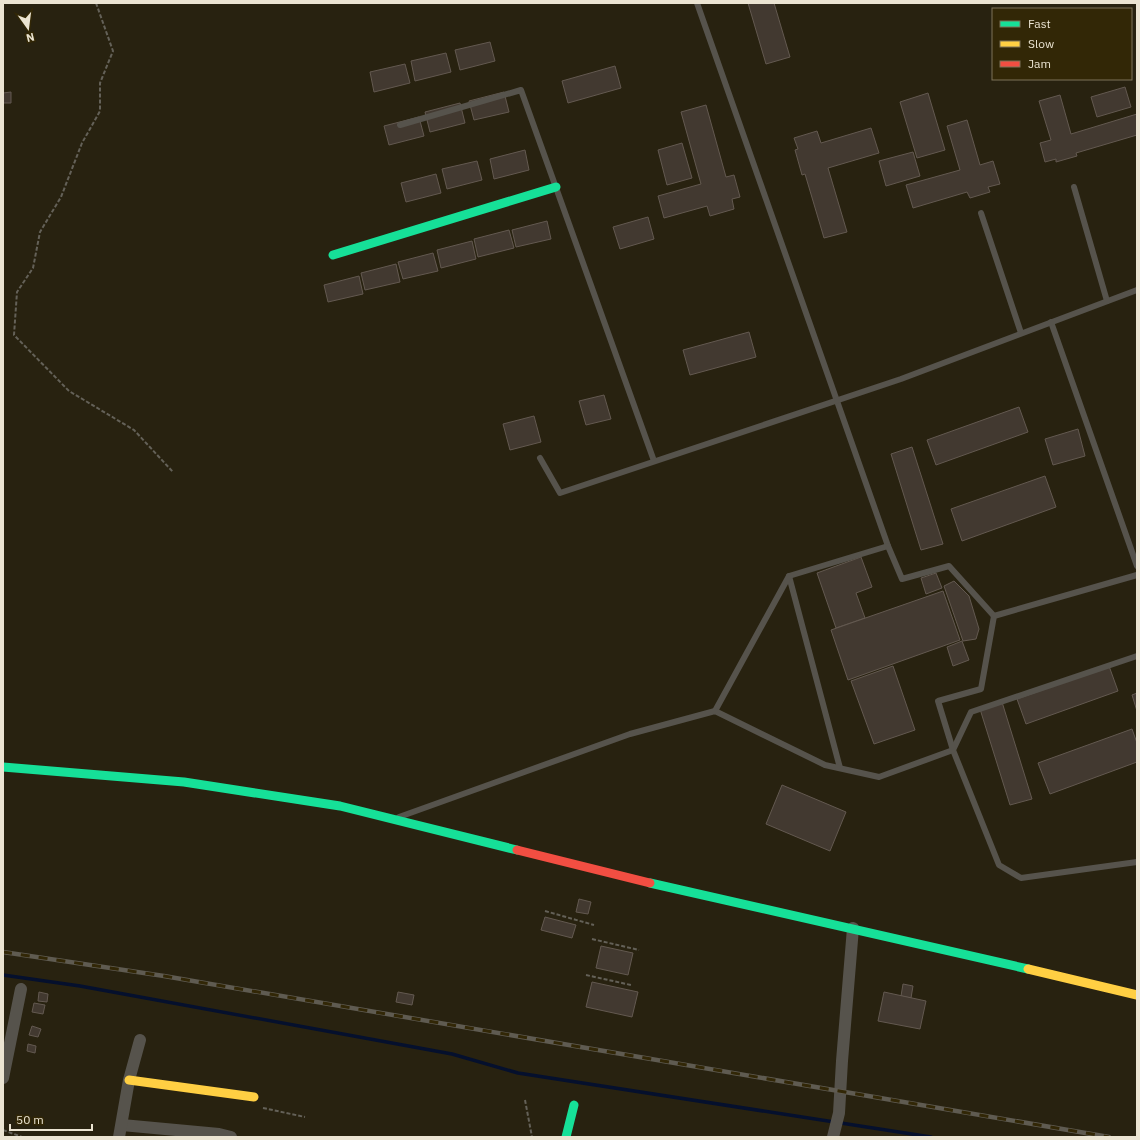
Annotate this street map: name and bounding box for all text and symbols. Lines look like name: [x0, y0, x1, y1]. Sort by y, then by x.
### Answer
north arrow: [8, 8, 48, 48]
legend: [992, 8, 1132, 80]
text: Fast: [1028, 16, 1051, 31]
text: N: [25, 30, 36, 45]
text: Slow: [1028, 36, 1054, 51]
text: Jam: [1028, 56, 1051, 71]
scale bar: [10, 1106, 92, 1132]
text: 50 m: [16, 1112, 44, 1127]

